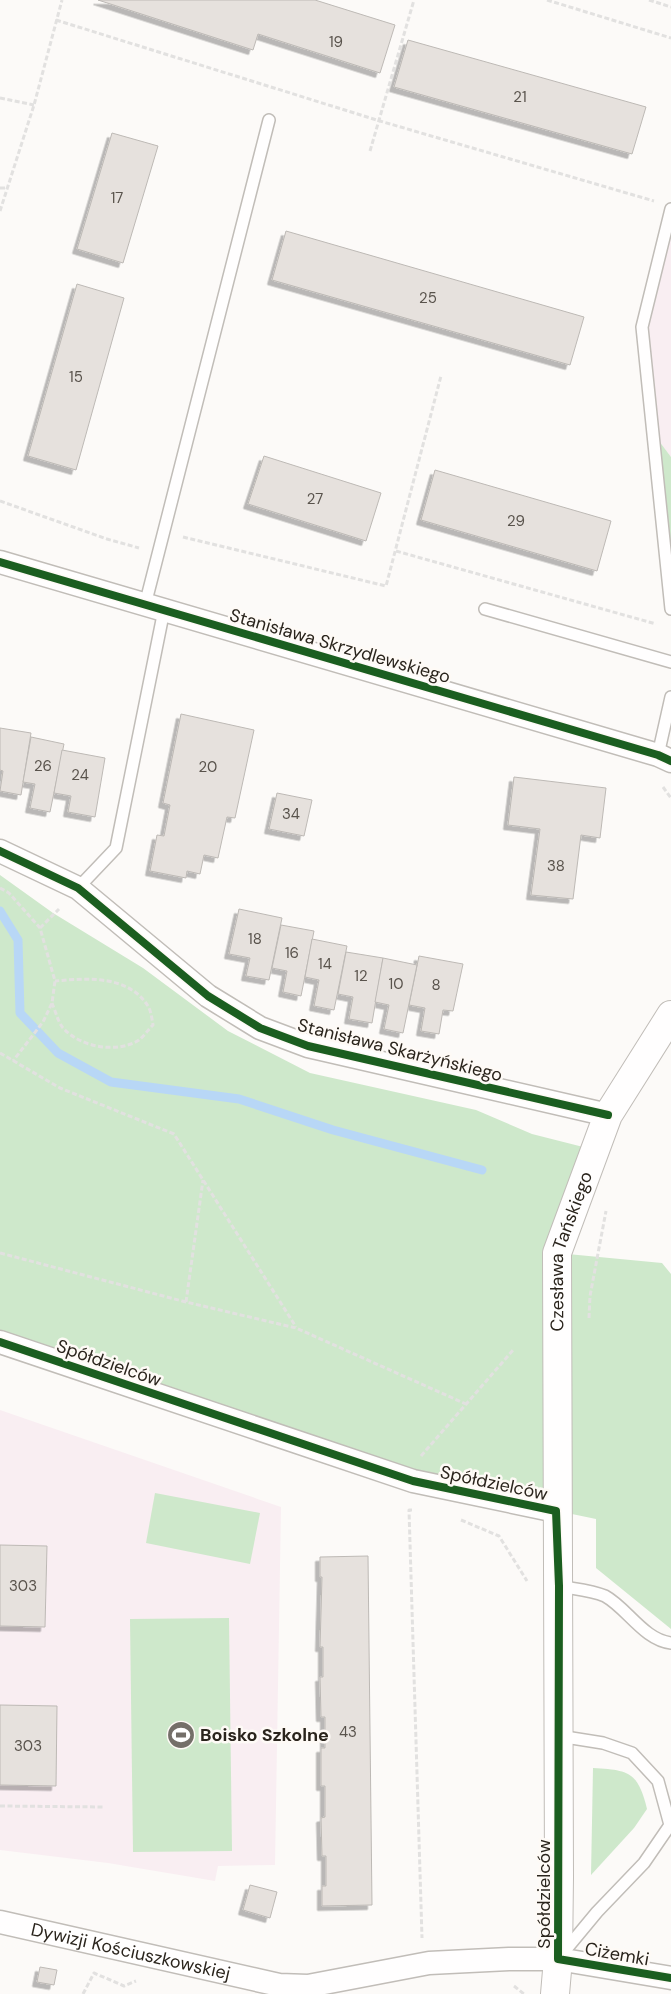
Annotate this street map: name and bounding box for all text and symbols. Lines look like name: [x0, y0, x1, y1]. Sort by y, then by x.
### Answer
house number: 19: [329, 32, 343, 52]
house number: 21: [513, 87, 527, 107]
house number: 17: [111, 188, 123, 208]
house number: 25: [419, 288, 437, 308]
house number: 15: [69, 367, 83, 387]
house number: 27: [307, 489, 323, 509]
house number: 29: [507, 511, 525, 531]
street label: Stanisława Skrzydlewskiego: [227, 603, 453, 689]
house number: 26: [34, 756, 52, 776]
house number: 20: [199, 757, 217, 777]
house number: 24: [71, 765, 89, 785]
house number: 34: [282, 804, 300, 824]
house number: 38: [547, 856, 565, 876]
house number: 18: [248, 929, 262, 949]
house number: 16: [285, 943, 299, 963]
house number: 14: [318, 954, 332, 974]
house number: 12: [354, 966, 368, 986]
house number: 10: [389, 974, 403, 994]
house number: 8: [431, 975, 441, 995]
street label: Stanisława Skarżyńskiego: [295, 1013, 505, 1087]
street label: Czesława Tańskiego: [545, 1168, 598, 1331]
street label: Spółdzielców: [53, 1334, 165, 1392]
street label: Spółdzielców: [438, 1460, 550, 1506]
house number: 303: [9, 1576, 37, 1596]
sports icon: Boisko Szkolne: [166, 1720, 196, 1750]
house number: 43: [339, 1722, 357, 1742]
place label: Boisko Szkolne: [200, 1723, 329, 1747]
house number: 303: [14, 1736, 42, 1756]
street label: Spółdzielców: [532, 1839, 556, 1949]
street label: Dywizji Kościuszkowskiej: [29, 1917, 233, 1986]
street label: Ciżemki: [583, 1937, 651, 1971]

